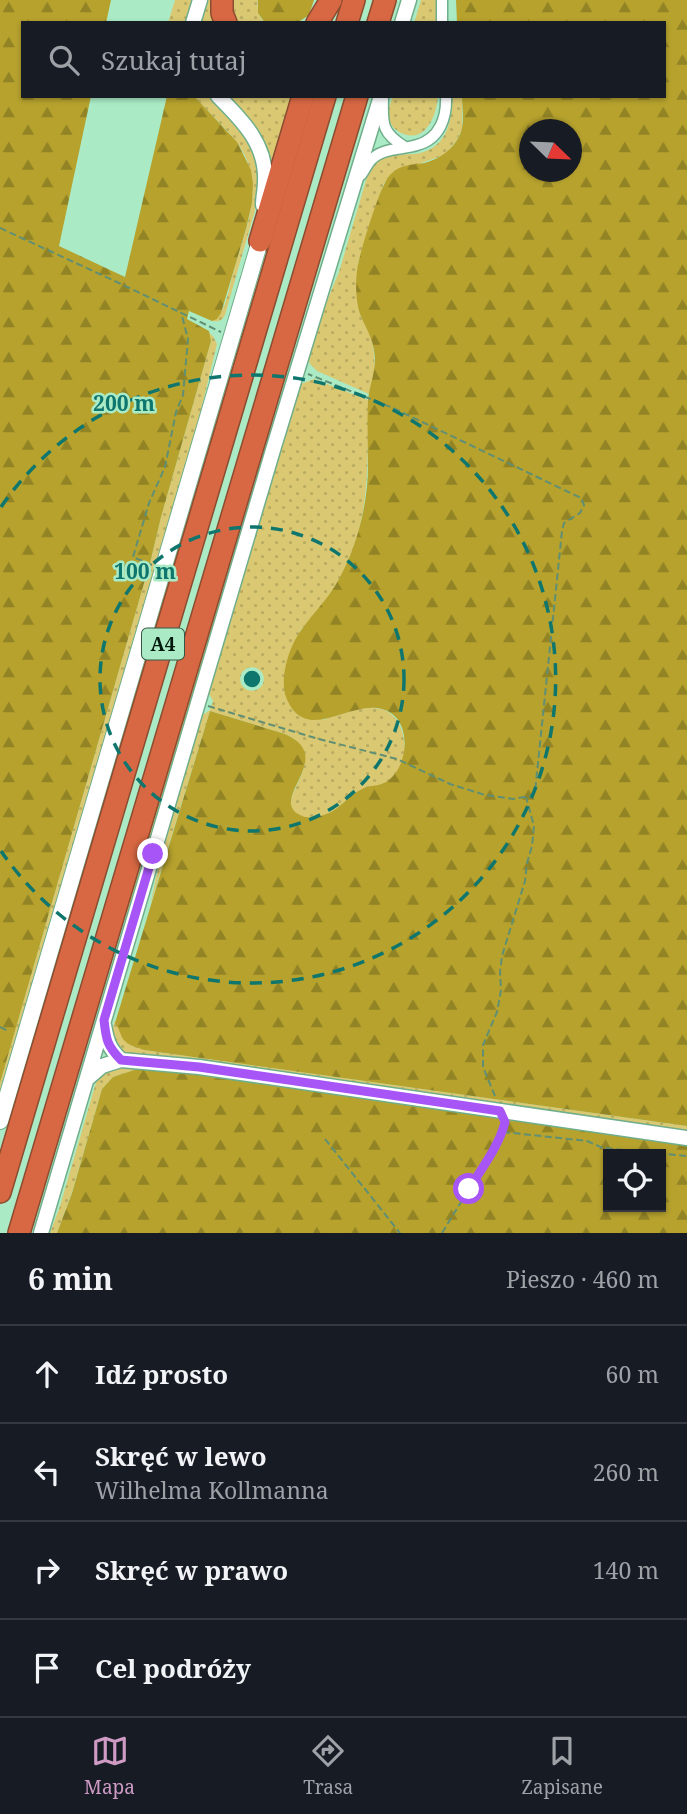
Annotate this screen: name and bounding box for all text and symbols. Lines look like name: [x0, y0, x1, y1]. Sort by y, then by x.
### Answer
search box: [21, 21, 666, 98]
icon: search: [45, 41, 83, 79]
text: Szukaj tutaj: [101, 42, 247, 78]
north arrow: [519, 119, 582, 182]
text: 200 m: [93, 389, 155, 417]
text: 100 m: [114, 557, 176, 585]
road number: A4: [142, 628, 184, 660]
centre of rings: [240, 667, 264, 691]
route end: [137, 838, 168, 869]
map controls: [603, 1149, 666, 1212]
button: locate: [603, 1149, 666, 1212]
route start: [453, 1173, 484, 1204]
text: 6 min: [28, 1258, 113, 1299]
text: Pieszo · 460 m: [506, 1263, 659, 1295]
icon: ahead: [28, 1355, 66, 1393]
text: Idź prosto: [95, 1356, 228, 1392]
text: 60 m: [606, 1358, 659, 1390]
text: Skręć w lewo: [95, 1438, 267, 1474]
icon: left: [28, 1453, 66, 1491]
text: 260 m: [593, 1456, 659, 1488]
text: Wilhelma Kollmanna: [95, 1474, 329, 1506]
icon: right: [28, 1551, 66, 1589]
text: Skręć w prawo: [95, 1552, 288, 1588]
text: 140 m: [593, 1554, 659, 1586]
icon: arrive: [28, 1649, 66, 1687]
text: Cel podróży: [95, 1650, 251, 1686]
tab: Mapa: [84, 1732, 135, 1800]
tab: Trasa: [303, 1732, 353, 1800]
tab: Zapisane: [522, 1732, 603, 1800]

